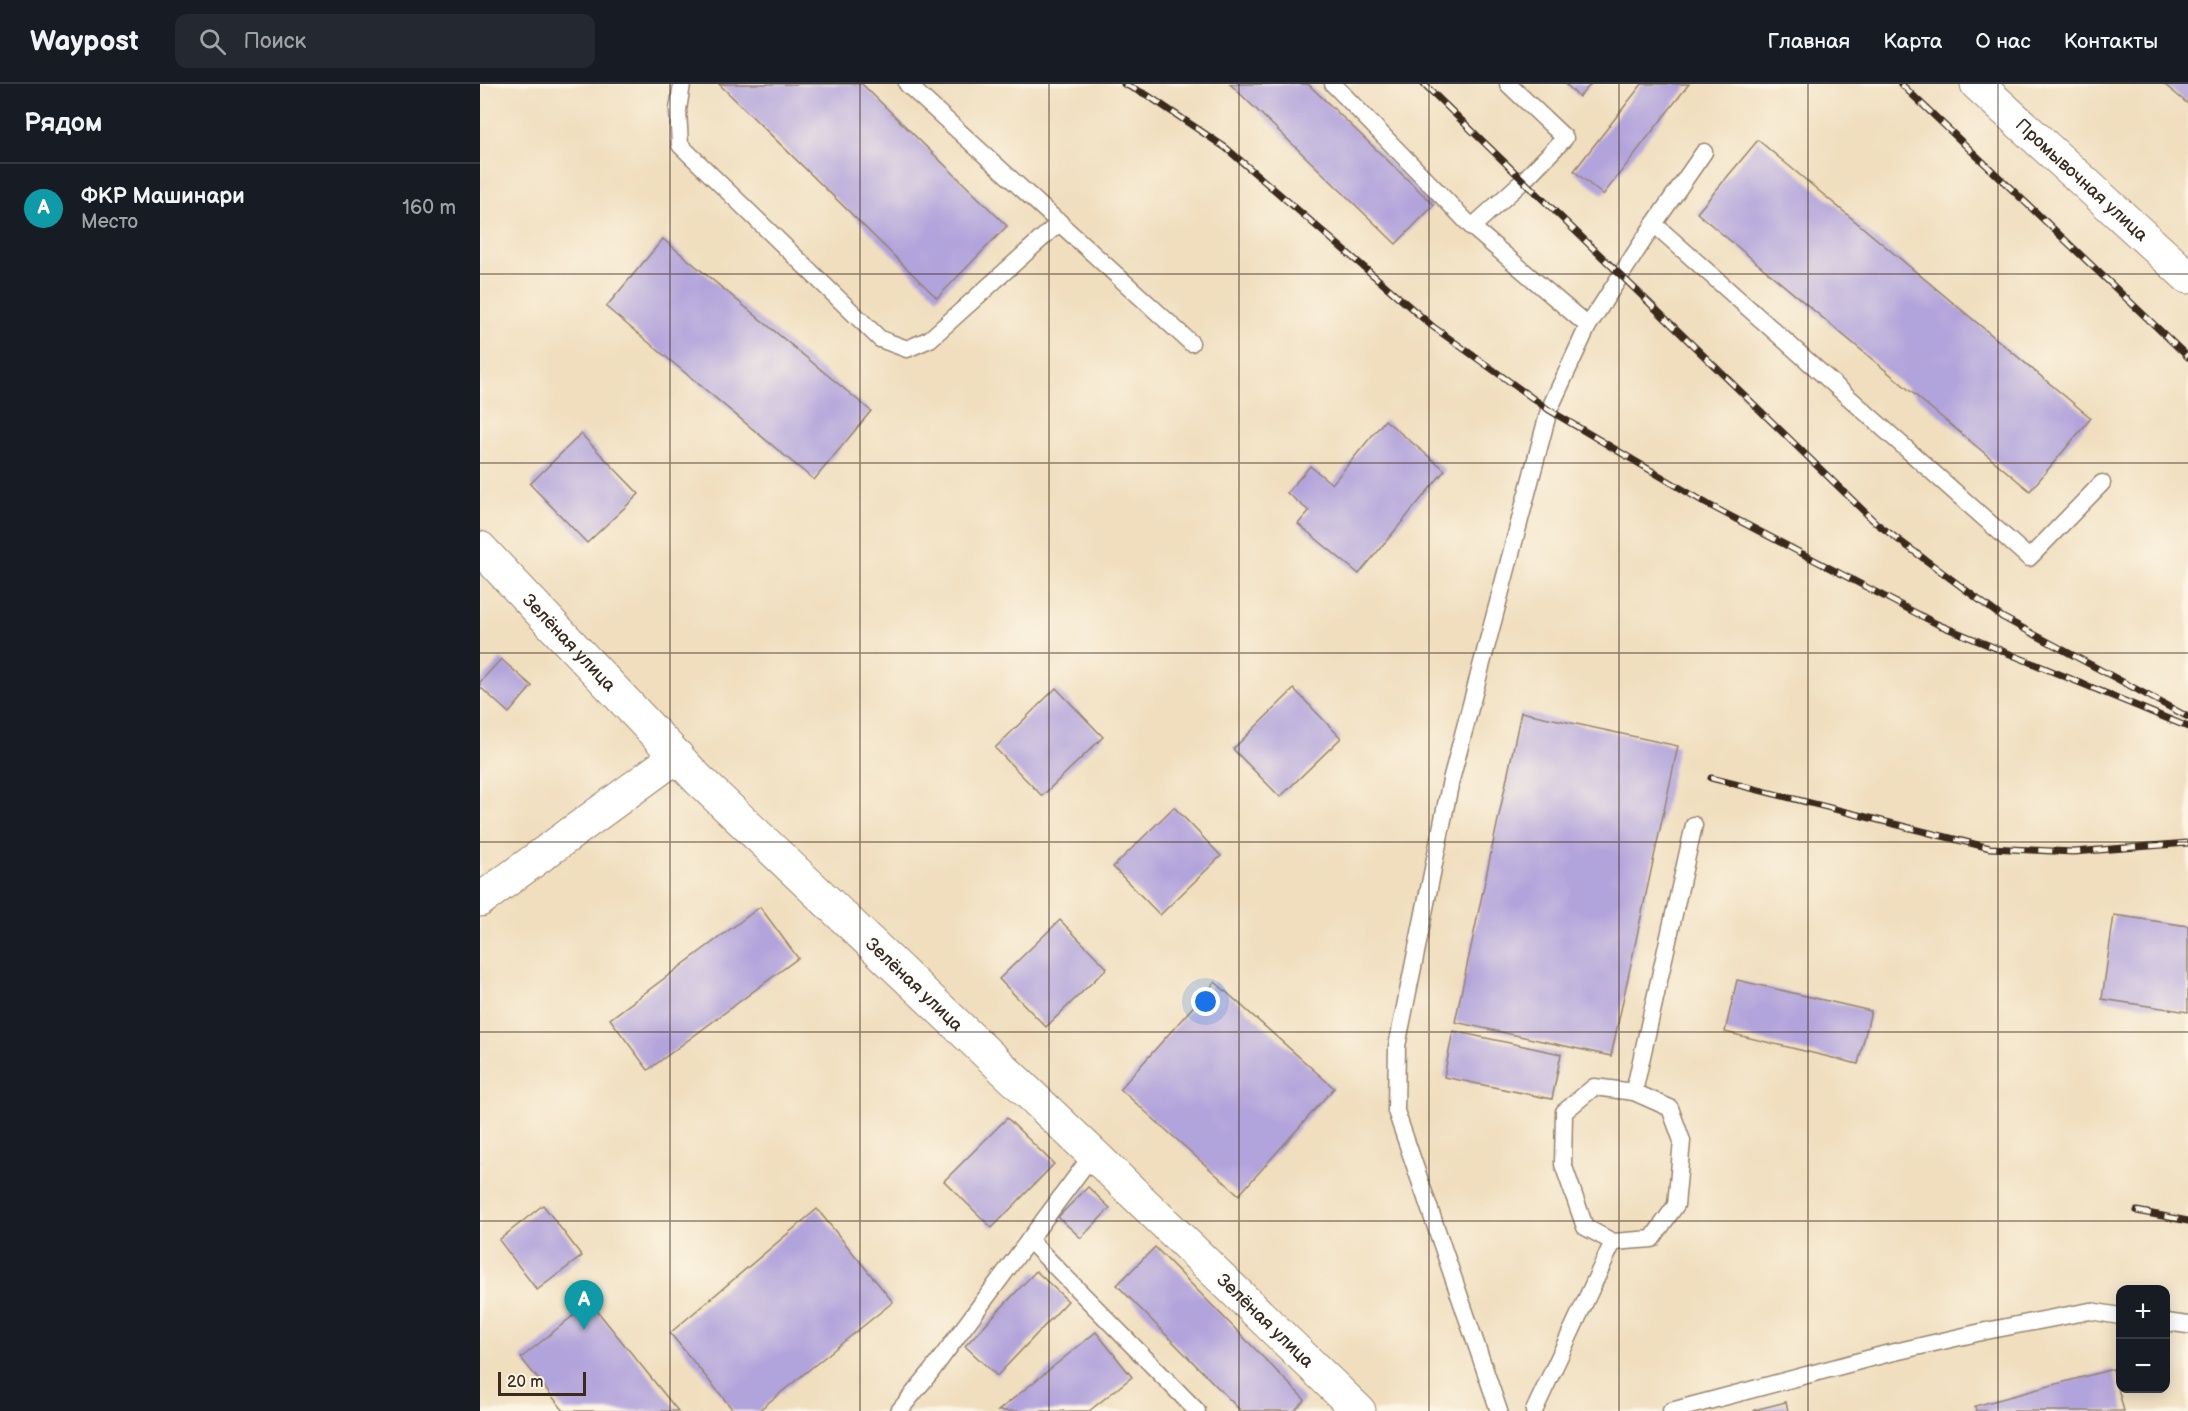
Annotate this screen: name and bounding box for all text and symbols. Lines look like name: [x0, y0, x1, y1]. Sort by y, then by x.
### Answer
search box: [175, 14, 595, 68]
text: Waypost: [30, 25, 139, 58]
icon: search: [196, 25, 229, 58]
text: Поиск: [244, 28, 306, 55]
text: Главная: [1767, 29, 1850, 54]
text: Карта: [1883, 29, 1942, 54]
text: О нас: [1975, 29, 2031, 54]
text: Контакты: [2064, 29, 2158, 54]
text: Рядом: [24, 108, 102, 139]
street label: Промывочная улица: [2011, 114, 2152, 246]
text: ФКР Машинари: [81, 183, 245, 210]
text: A: [37, 196, 50, 220]
text: 160 m: [402, 196, 456, 220]
text: Место: [81, 210, 138, 234]
street label: Зелёная улица: [518, 589, 620, 696]
street label: Зелёная улица: [861, 933, 968, 1036]
your location: [1191, 987, 1220, 1016]
street label: Зелёная улица: [1213, 1269, 1318, 1372]
pin: A: [564, 1280, 604, 1330]
map controls: [2116, 1285, 2170, 1393]
button: +: [2116, 1285, 2170, 1339]
button: −: [2116, 1339, 2170, 1393]
scale bar: [498, 1369, 586, 1396]
text: 20 m: [507, 1373, 543, 1392]

